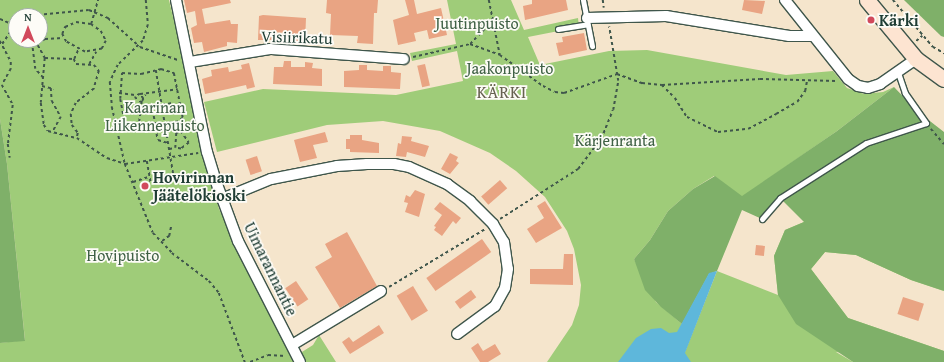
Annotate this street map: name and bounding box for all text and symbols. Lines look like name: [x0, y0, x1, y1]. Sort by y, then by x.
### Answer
north arrow: [8, 8, 48, 48]
text: N: [24, 9, 32, 25]
place label: Kärki: [879, 10, 919, 30]
park label: Juutinpuisto: [435, 13, 519, 33]
marker: Kärki: [866, 15, 876, 25]
street label: Visiirikatu: [261, 26, 333, 48]
park label: Jaakonpuisto: [466, 58, 554, 78]
district label: KÄRKI: [477, 82, 527, 102]
park label: Kaarinan Liikennepuisto: [105, 97, 205, 135]
park label: Kärjenranta: [575, 130, 655, 150]
place label: Hovirinnan Jäätelökioski: [153, 167, 246, 205]
marker: Hovirinnan Jäätelökioski: [140, 181, 150, 191]
street label: Uimarannantie: [240, 219, 302, 319]
park label: Hovipuisto: [87, 245, 159, 265]

